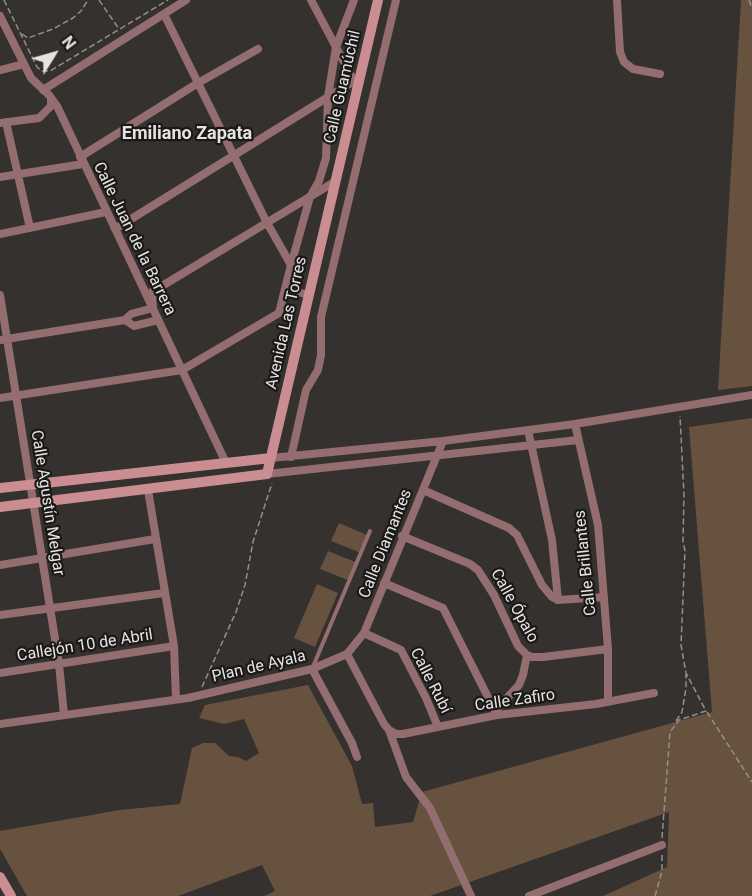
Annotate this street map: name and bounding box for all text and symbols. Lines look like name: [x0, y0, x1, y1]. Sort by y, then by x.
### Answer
north arrow: [24, 24, 84, 84]
street label: Calle Guamúchil: [321, 29, 365, 145]
text: N: [58, 33, 80, 53]
district label: Emiliano Zapata: [122, 123, 252, 145]
street label: Calle Juan de la Barrera: [89, 159, 179, 319]
street label: Avenida Las Torres: [262, 255, 312, 391]
street label: Calle Agustín Melgar: [26, 429, 68, 577]
street label: Calle Diamantes: [355, 487, 417, 601]
street label: Calle Brillantes: [571, 509, 601, 617]
street label: Calle Ópalo: [486, 566, 542, 646]
street label: Callejón 10 de Abril: [16, 626, 154, 666]
street label: Calle Rubí: [405, 645, 455, 717]
street label: Plan de Ayala: [210, 647, 308, 687]
street label: Calle Zafiro: [474, 686, 556, 716]

